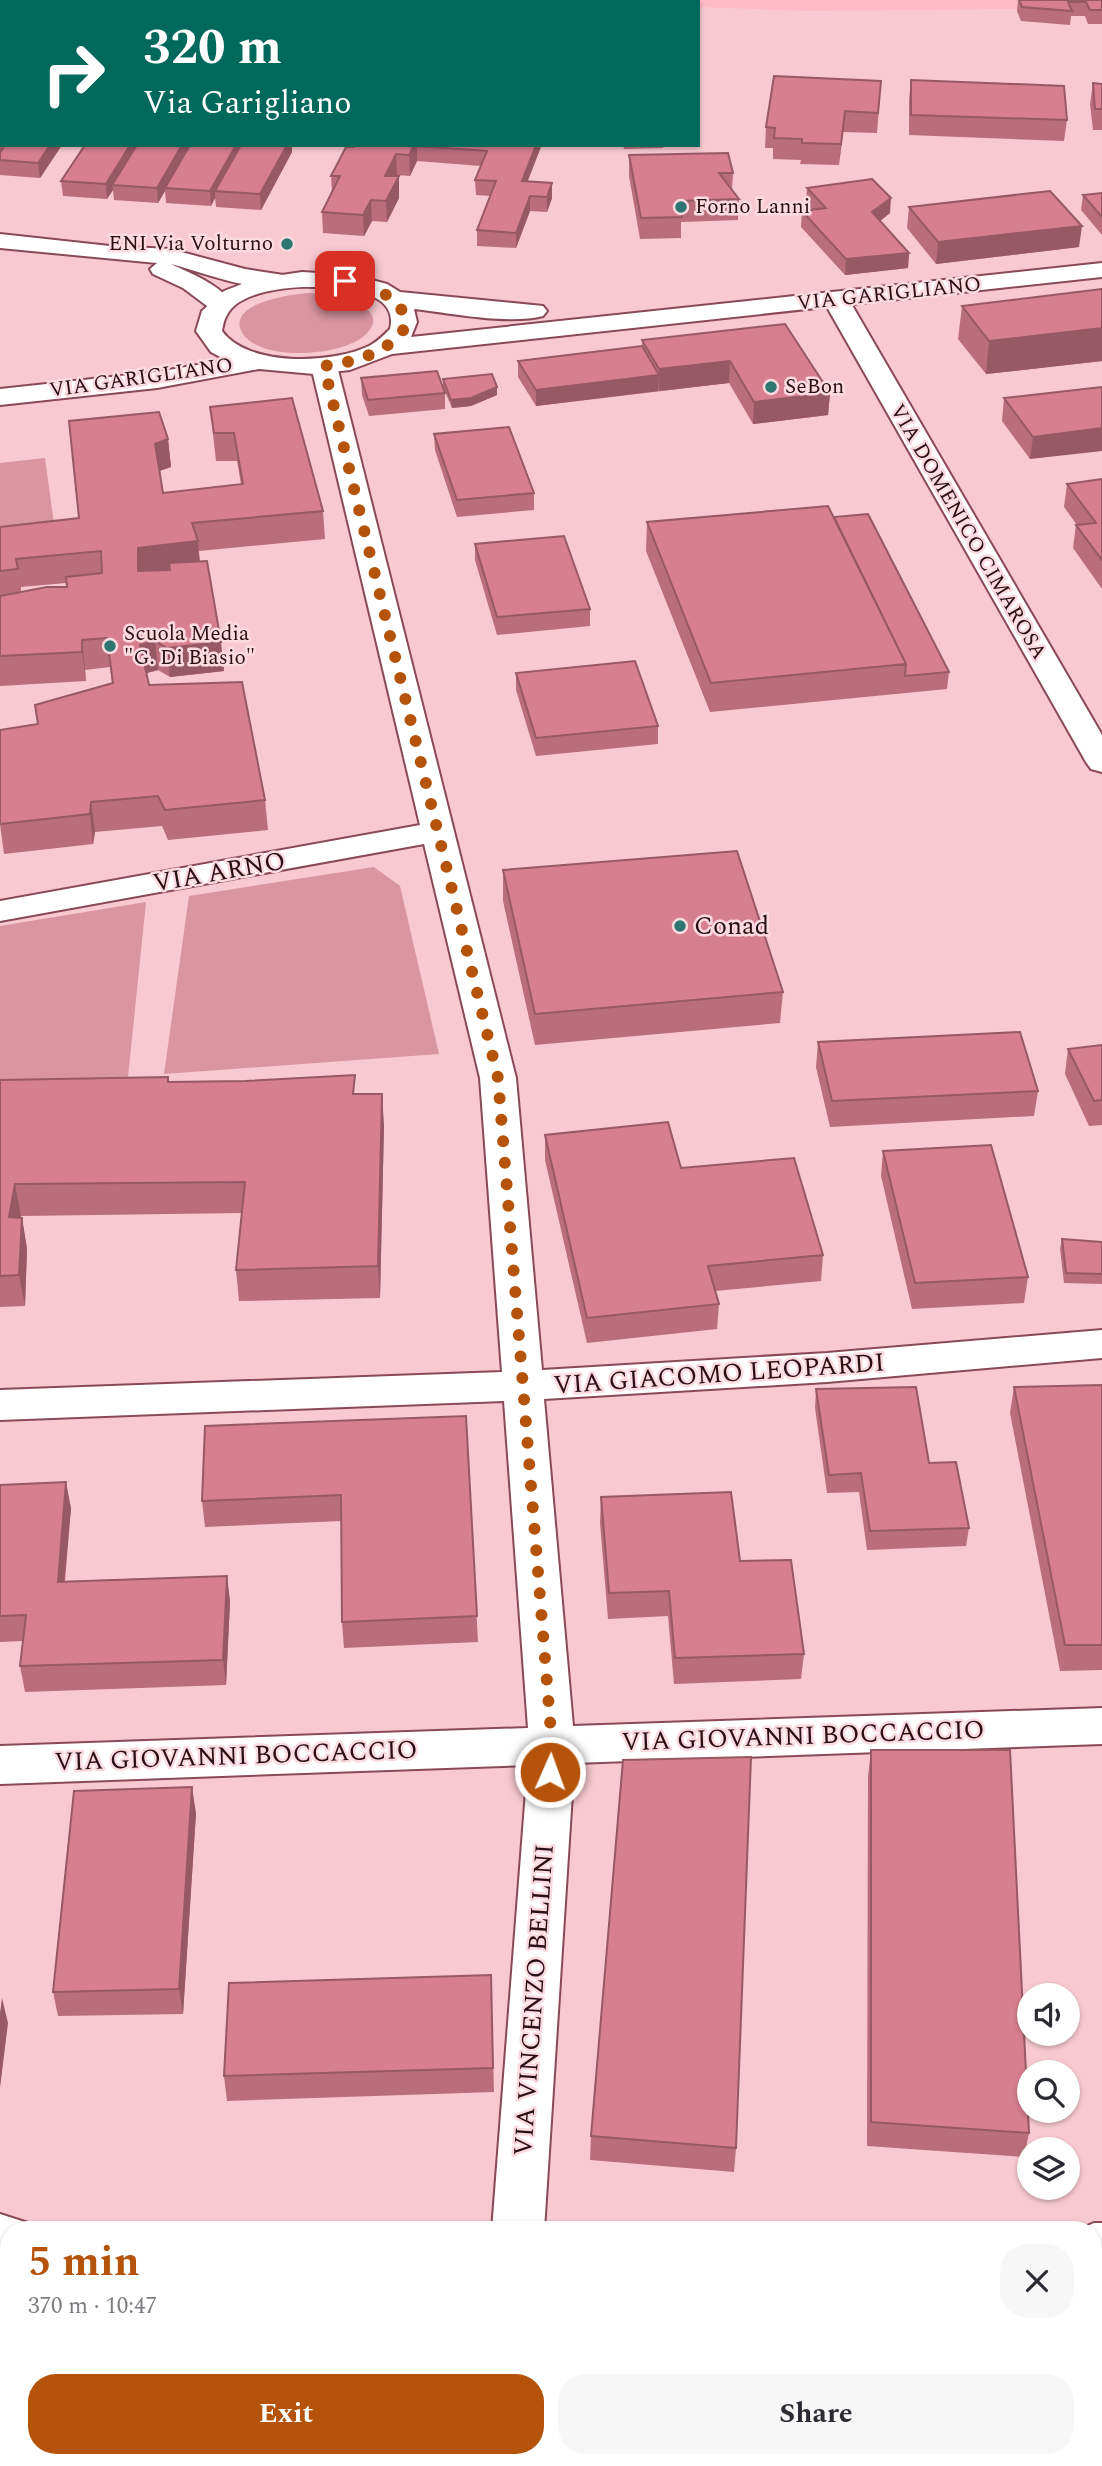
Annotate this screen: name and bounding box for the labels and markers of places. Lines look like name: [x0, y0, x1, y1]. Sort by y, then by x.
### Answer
place label: Forno Lanni: [695, 191, 810, 223]
marker: Forno Lanni: [673, 199, 689, 215]
place label: ENI Via Volturno: [109, 228, 273, 260]
marker: ENI Via Volturno: [279, 236, 295, 252]
pin: [315, 251, 375, 311]
place label: SeBon: [785, 371, 844, 403]
marker: SeBon: [763, 379, 779, 395]
place label: Scuola Media "G. Di Biasio": [124, 618, 255, 674]
marker: Scuola Media "G. Di Biasio": [102, 638, 118, 654]
place label: Conad: [694, 906, 769, 946]
marker: Conad: [672, 918, 688, 934]

